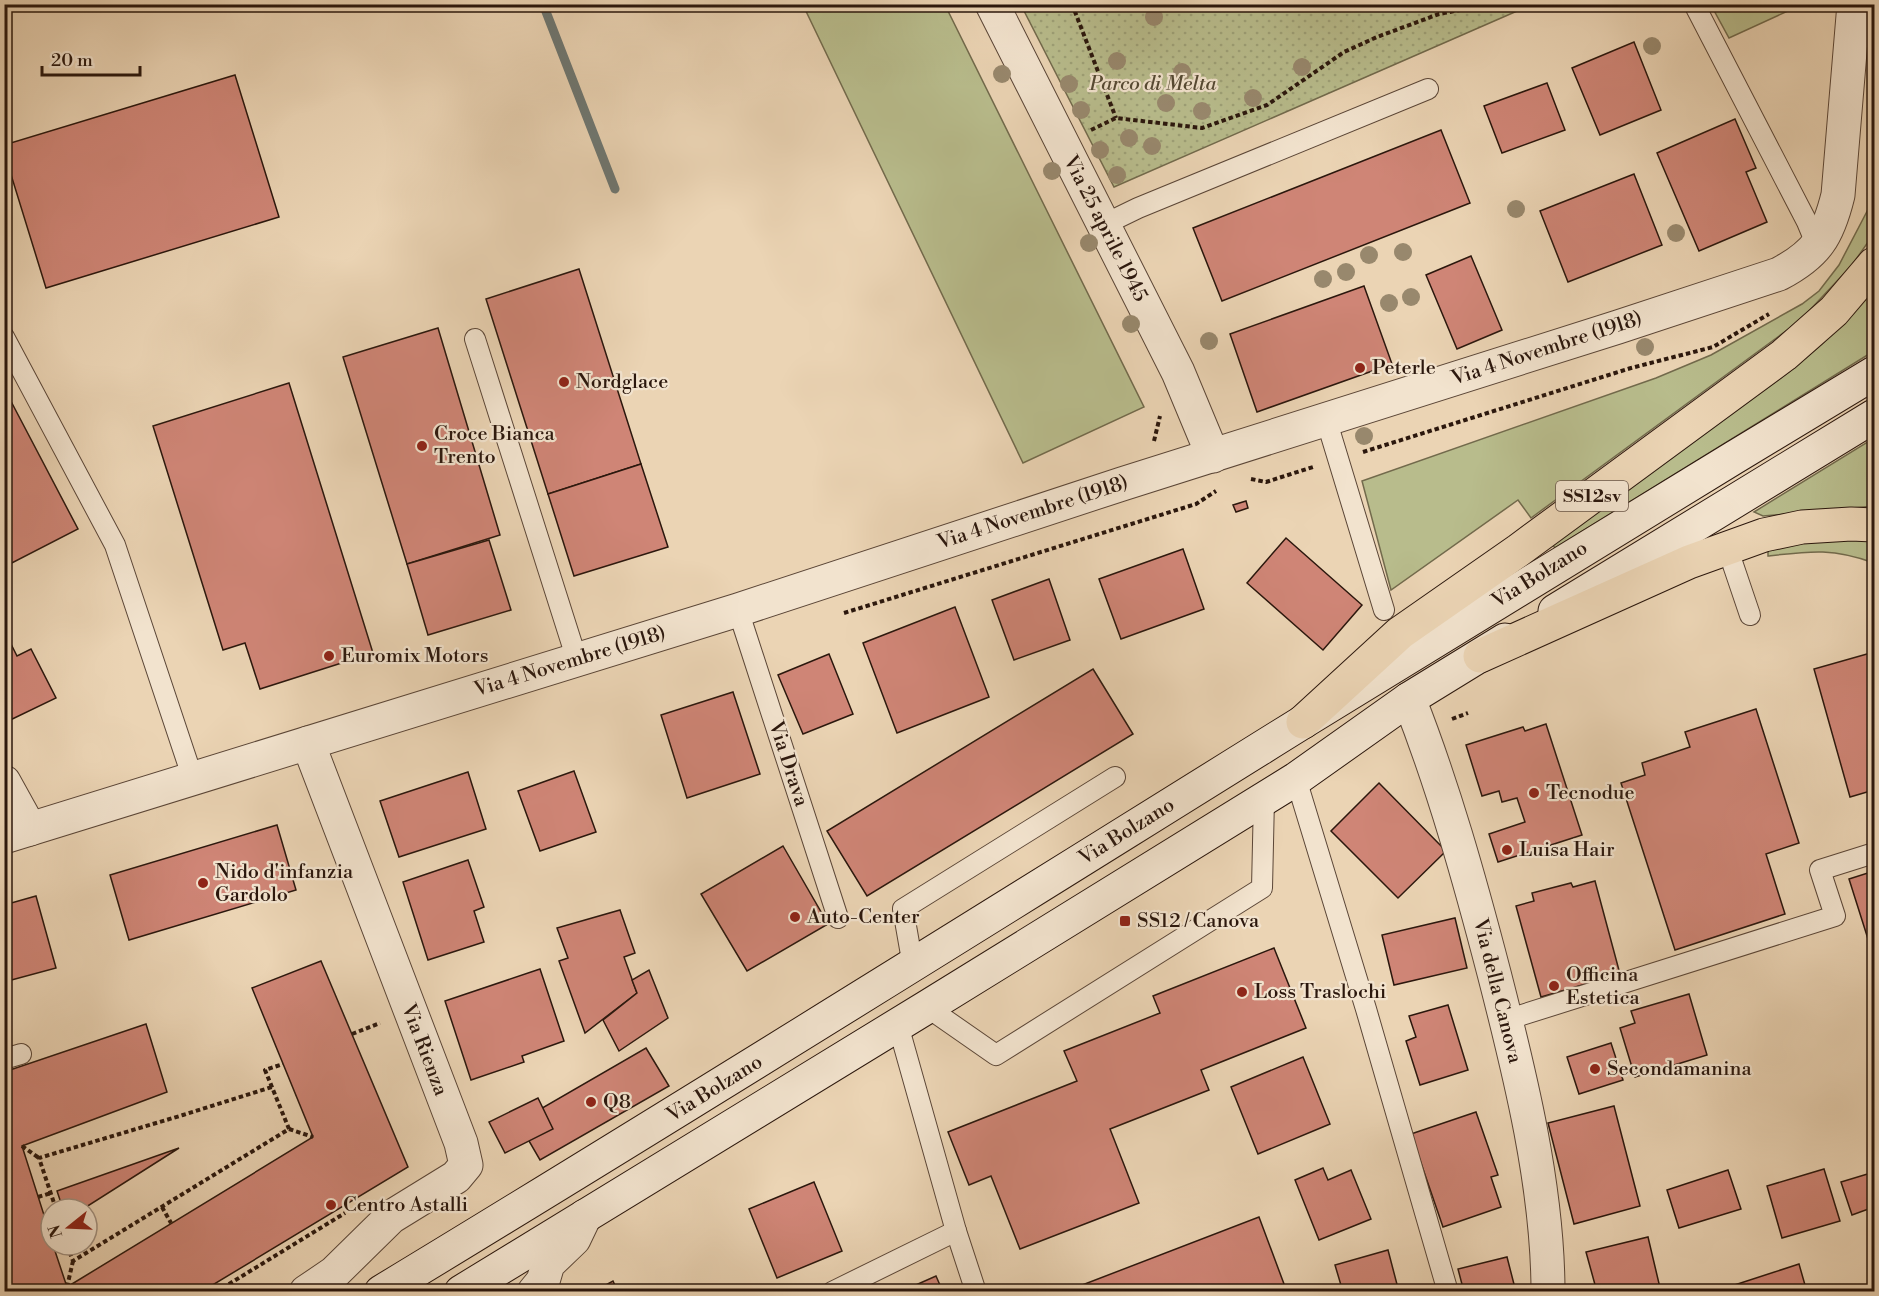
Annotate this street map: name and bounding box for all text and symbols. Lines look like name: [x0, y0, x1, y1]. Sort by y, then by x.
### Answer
scale bar: [42, 39, 140, 77]
text: 20 m: [51, 49, 93, 72]
park label: Parco di Melta: [1089, 72, 1217, 97]
street label: Via 25 aprile 1945: [1057, 151, 1153, 306]
street label: Via 4 Novembre (1918): [1448, 306, 1646, 392]
place label: Peterle: [1372, 356, 1436, 381]
marker: Peterle: [1353, 361, 1367, 375]
place label: Nordglace: [576, 370, 668, 395]
marker: Nordglace: [557, 375, 571, 389]
place label: Croce Bianca Trento: [434, 422, 555, 470]
marker: Croce Bianca Trento: [415, 439, 429, 453]
street label: Via 4 Novembre (1918): [934, 470, 1132, 556]
road number: SS12sv: [1556, 481, 1628, 511]
street label: Via Bolzano: [1487, 536, 1592, 615]
street label: Via 4 Novembre (1918): [470, 621, 669, 703]
place label: Euromix Motors: [341, 644, 488, 669]
marker: Euromix Motors: [322, 649, 336, 663]
street label: Via Drava: [762, 717, 814, 811]
place label: Tecnodue: [1546, 781, 1634, 806]
marker: Tecnodue: [1527, 786, 1541, 800]
street label: Via Bolzano: [1074, 793, 1179, 872]
place label: Luisa Hair: [1519, 838, 1615, 863]
marker: Luisa Hair: [1500, 843, 1514, 857]
place label: Nido d'infanzia Gardolo: [215, 860, 354, 908]
marker: Nido d'infanzia Gardolo: [196, 876, 210, 890]
place label: Auto-Center: [806, 905, 920, 930]
place label: SS12 / Canova: [1137, 909, 1260, 934]
marker: Auto-Center: [788, 910, 802, 924]
marker: SS12 / Canova: [1118, 914, 1132, 928]
street label: Via della Canova: [1467, 915, 1527, 1067]
place label: Officina Estetica: [1566, 963, 1641, 1011]
marker: Officina Estetica: [1547, 979, 1561, 993]
place label: Loss Traslochi: [1254, 980, 1387, 1005]
marker: Loss Traslochi: [1235, 985, 1249, 999]
street label: Via Rienza: [395, 1000, 453, 1100]
street label: Via Bolzano: [662, 1050, 767, 1129]
place label: Secondamanina: [1607, 1057, 1752, 1082]
marker: Secondamanina: [1588, 1062, 1602, 1076]
place label: Q8: [603, 1090, 631, 1115]
marker: Q8: [584, 1095, 598, 1109]
place label: Centro Astalli: [343, 1193, 469, 1218]
north arrow: [39, 1197, 99, 1257]
marker: Centro Astalli: [324, 1198, 338, 1212]
text: N: [44, 1222, 67, 1240]

